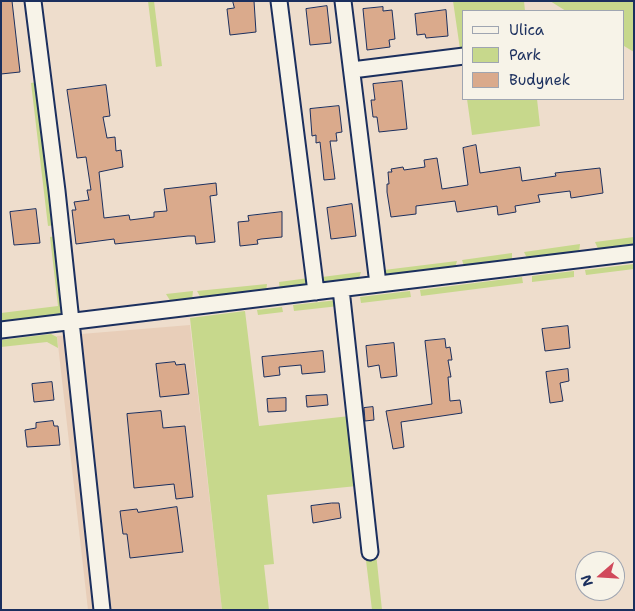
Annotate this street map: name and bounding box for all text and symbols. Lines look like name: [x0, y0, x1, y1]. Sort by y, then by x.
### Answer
legend: [462, 10, 625, 100]
text: Ulica: [509, 20, 544, 40]
text: Park: [509, 45, 541, 65]
text: Budynek: [509, 70, 570, 90]
north arrow: [575, 551, 625, 601]
text: N: [576, 572, 597, 589]

